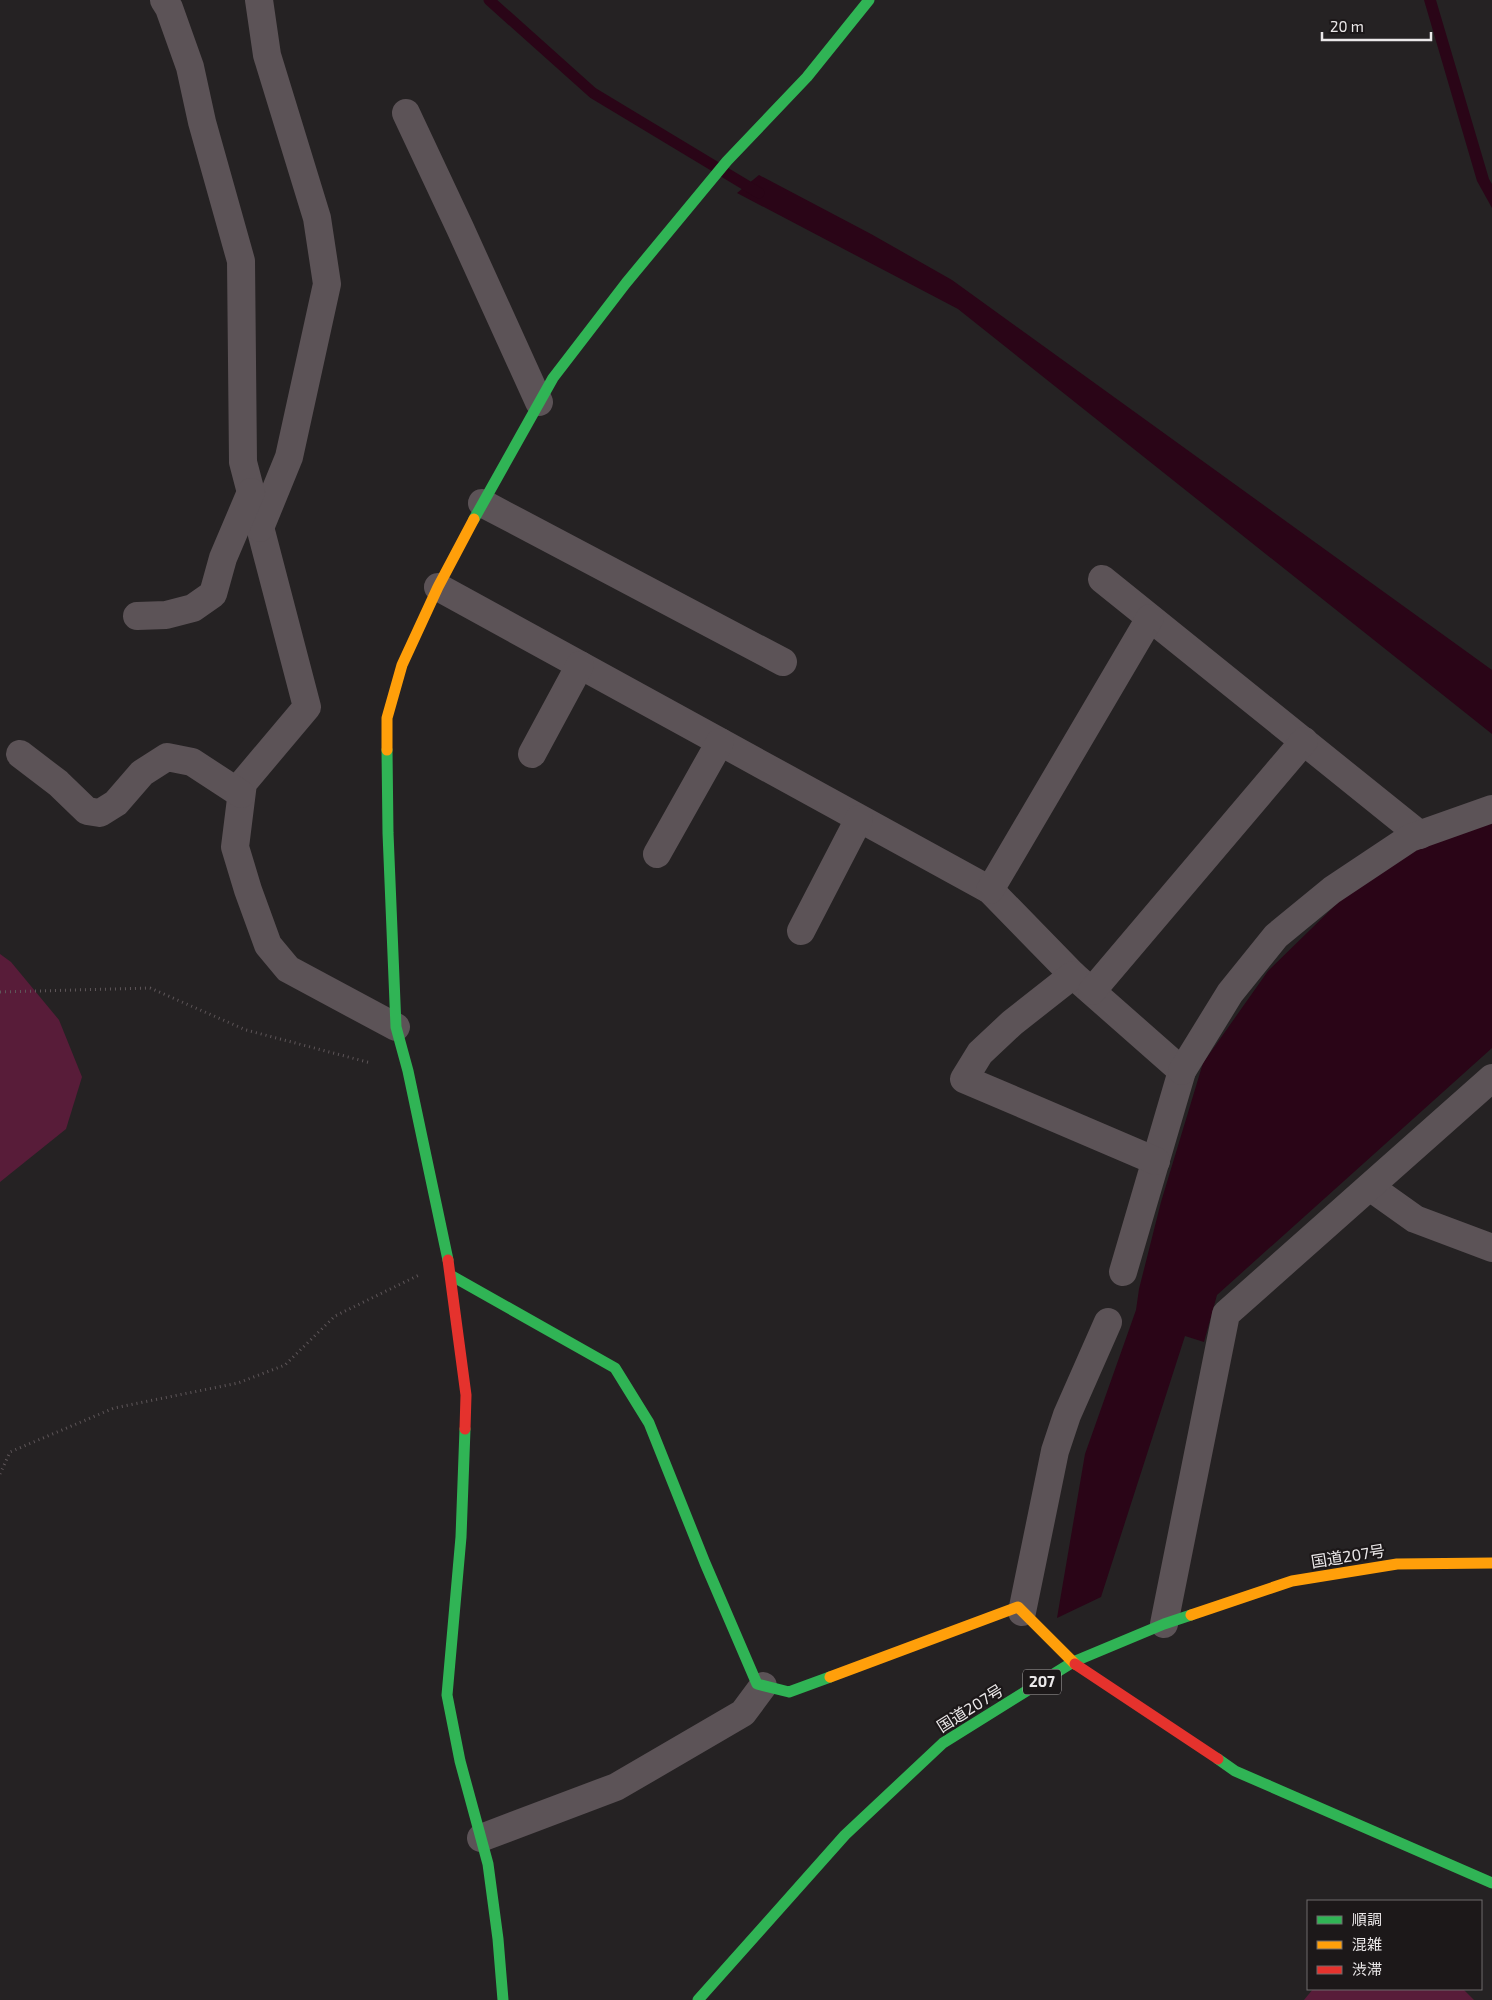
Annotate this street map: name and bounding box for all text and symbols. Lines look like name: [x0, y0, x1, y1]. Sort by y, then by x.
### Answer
scale bar: [1322, 10, 1431, 42]
text: 20 m: [1330, 17, 1364, 35]
street label: 国道207号: [1309, 1540, 1386, 1571]
road number: 207: [1023, 1670, 1061, 1694]
street label: 国道207号: [933, 1680, 1007, 1735]
legend: [1307, 1900, 1482, 1990]
text: 順調: [1352, 1910, 1382, 1928]
text: 混雑: [1352, 1935, 1382, 1953]
text: 渋滞: [1352, 1960, 1382, 1978]

